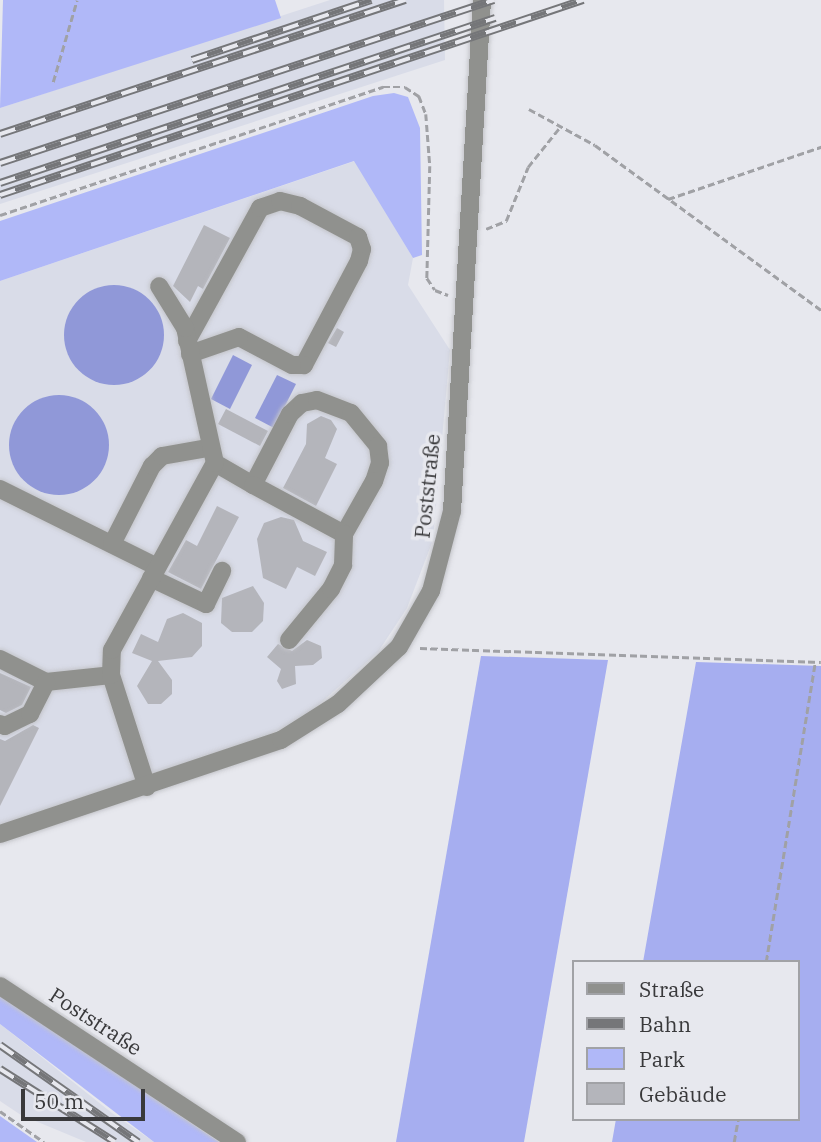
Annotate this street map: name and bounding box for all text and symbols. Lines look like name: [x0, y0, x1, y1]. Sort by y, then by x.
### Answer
street label: Poststraße: [409, 432, 445, 540]
legend: [572, 960, 800, 1121]
text: Straße: [639, 975, 704, 1003]
street label: Poststraße: [45, 982, 147, 1060]
text: Bahn: [639, 1010, 691, 1038]
text: Park: [639, 1045, 685, 1073]
scale bar: [24, 1076, 149, 1120]
text: Gebäude: [639, 1080, 727, 1108]
text: 50 m: [34, 1087, 84, 1115]

